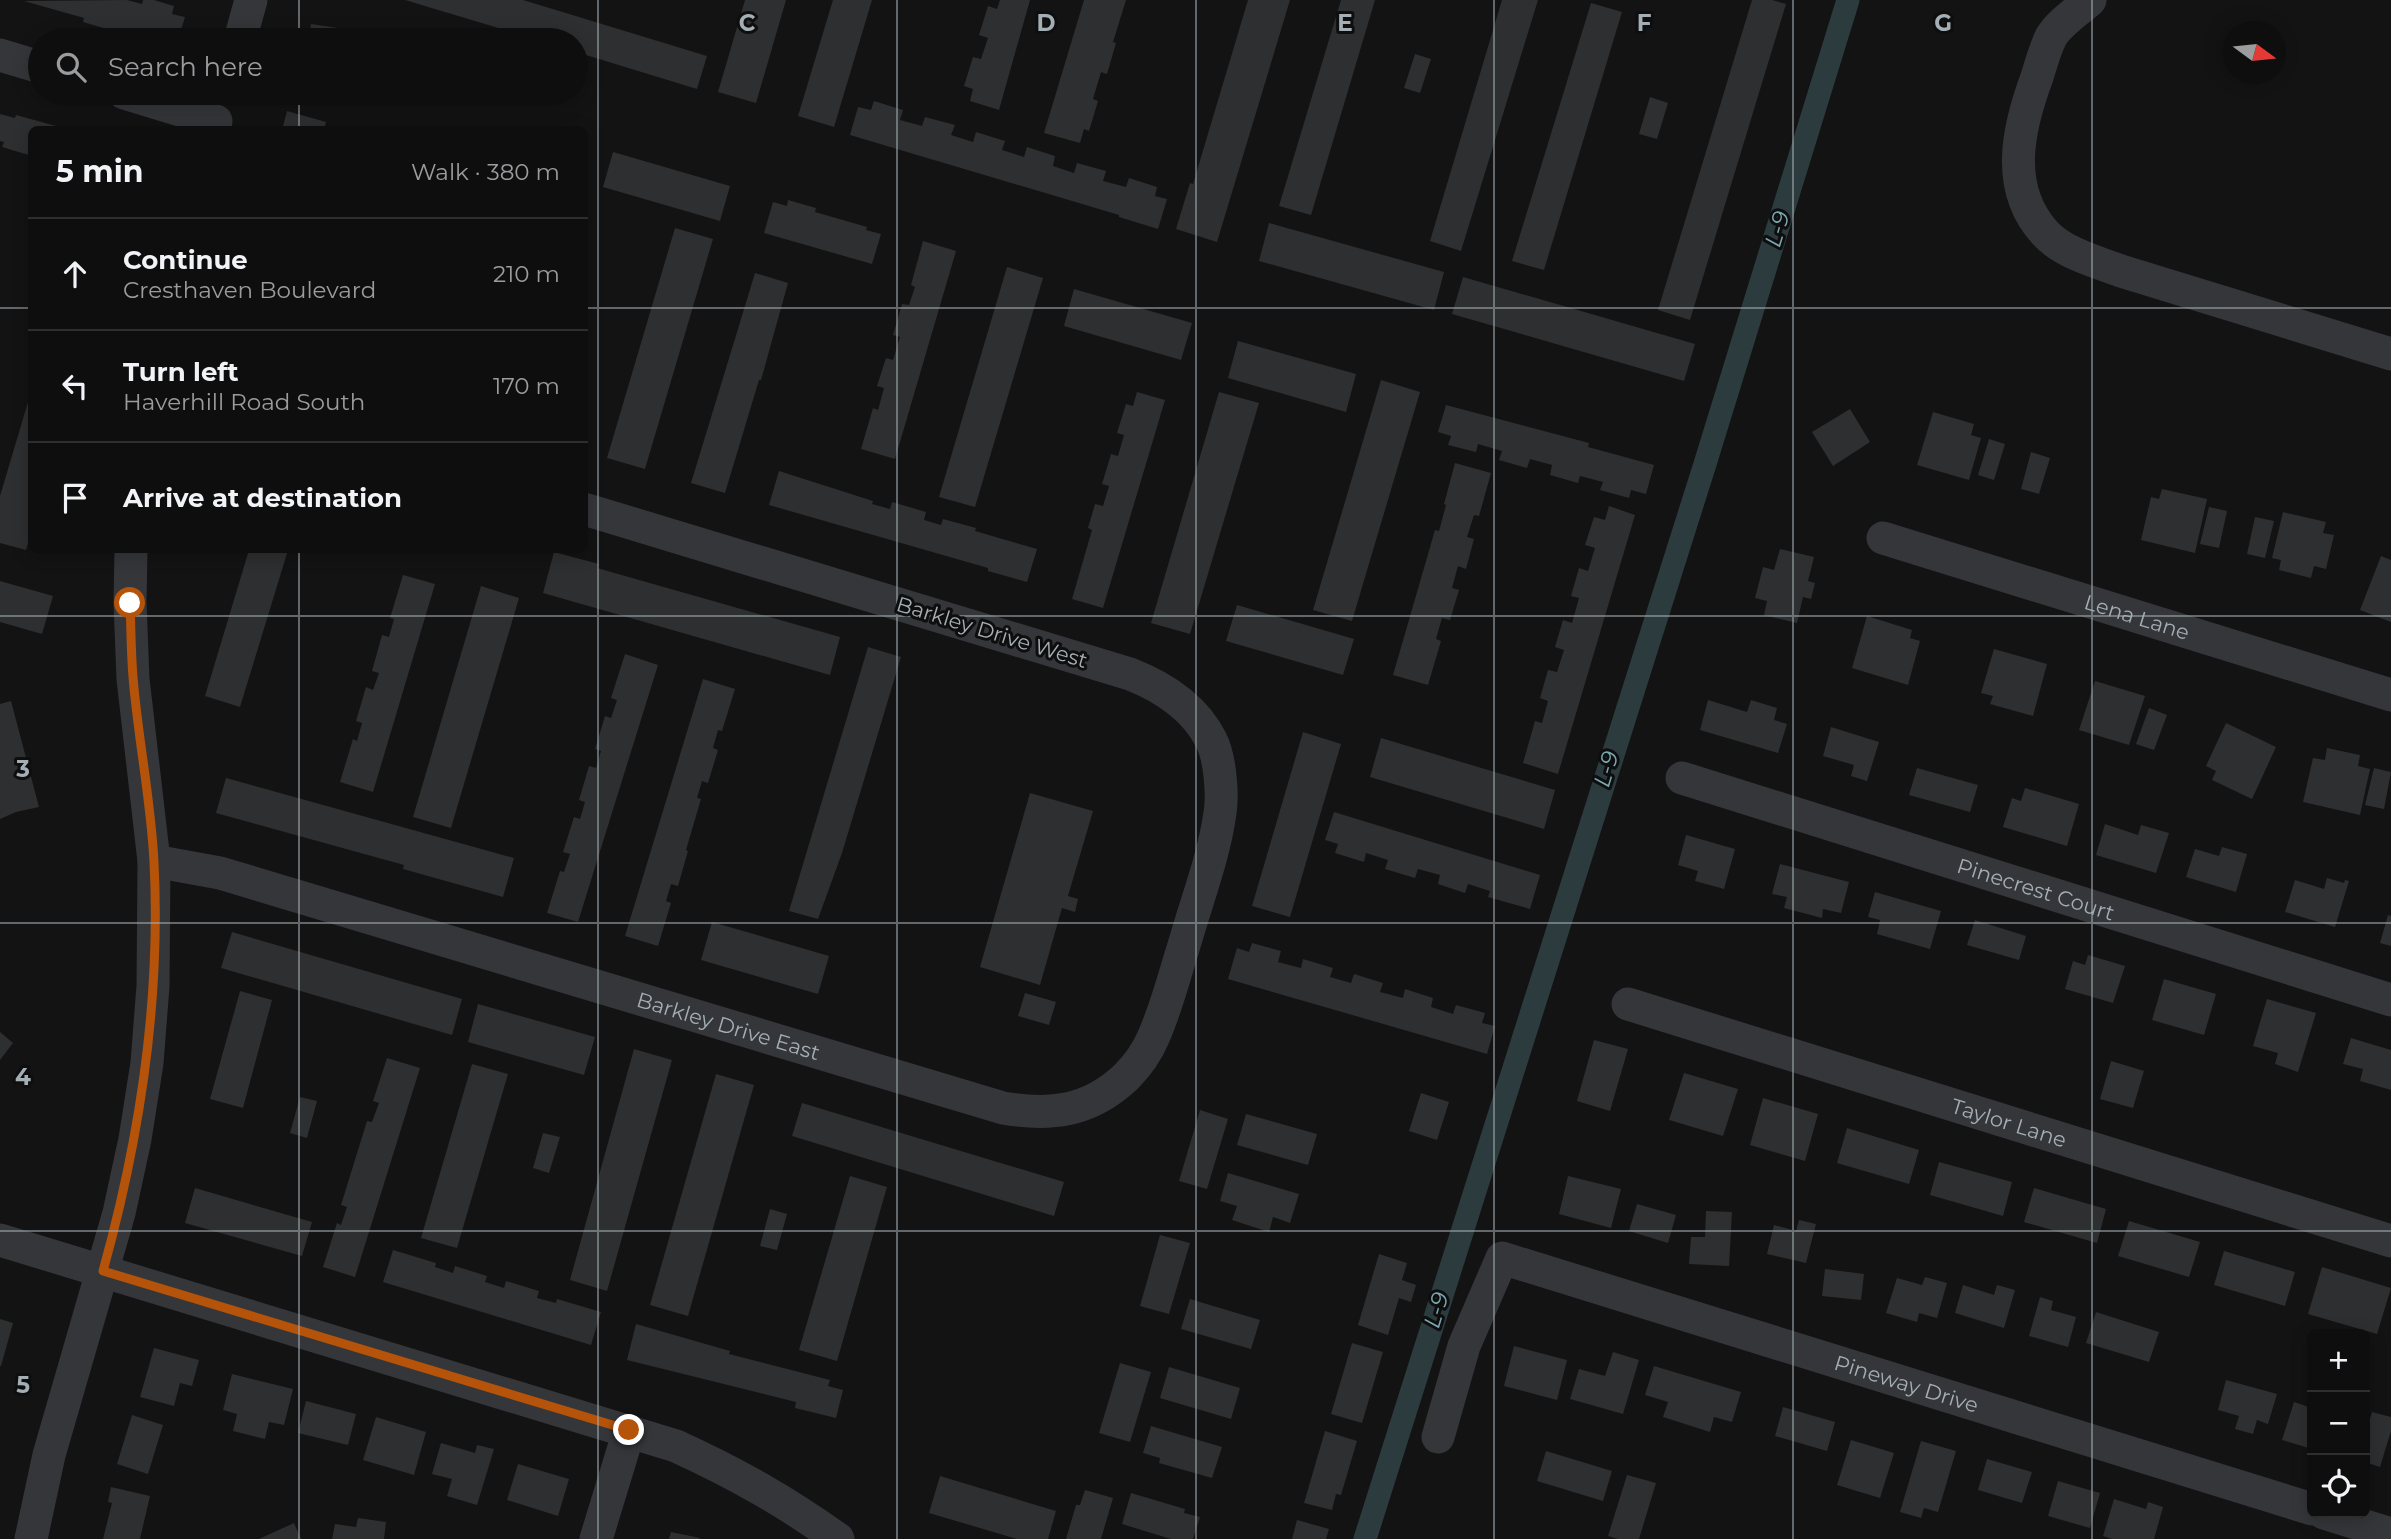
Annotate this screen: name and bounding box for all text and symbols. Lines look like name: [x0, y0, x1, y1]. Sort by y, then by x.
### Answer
text: C: [739, 9, 756, 37]
text: D: [1037, 9, 1056, 37]
text: E: [1337, 9, 1353, 37]
text: F: [1637, 9, 1652, 37]
text: G: [1934, 9, 1952, 37]
north arrow: [2223, 21, 2286, 84]
search box: [28, 28, 588, 105]
icon: search: [52, 48, 90, 86]
text: Search here: [108, 51, 263, 83]
text: 5 min: [56, 153, 144, 190]
text: Walk · 380 m: [411, 158, 560, 186]
water label: L-9: [1758, 208, 1796, 250]
text: Continue: [123, 244, 248, 276]
icon: ahead: [56, 255, 94, 293]
text: 210 m: [493, 260, 560, 288]
text: Cresthaven Boulevard: [123, 276, 376, 304]
text: Turn left: [123, 356, 239, 388]
icon: left: [56, 367, 94, 405]
text: 170 m: [493, 372, 560, 400]
text: Haverhill Road South: [123, 388, 365, 416]
icon: arrive: [56, 479, 94, 517]
text: Arrive at destination: [123, 482, 402, 514]
route start: [114, 587, 145, 618]
street label: Lena Lane: [2082, 589, 2193, 645]
street label: Barkley Drive West: [894, 591, 1090, 673]
water label: L-9: [1587, 748, 1625, 790]
text: 3: [15, 755, 30, 783]
street label: Pinecrest Court: [1954, 852, 2118, 925]
street label: Barkley Drive East: [634, 986, 823, 1065]
text: 4: [15, 1063, 31, 1091]
street label: Taylor Lane: [1948, 1093, 2070, 1152]
water label: L-9: [1417, 1289, 1455, 1331]
map controls: [2307, 1329, 2370, 1518]
button: +: [2307, 1329, 2370, 1392]
street label: Pineway Drive: [1831, 1349, 1982, 1417]
text: 5: [16, 1371, 30, 1399]
button: −: [2307, 1392, 2370, 1455]
route end: [613, 1414, 644, 1445]
button: locate: [2307, 1455, 2370, 1518]

